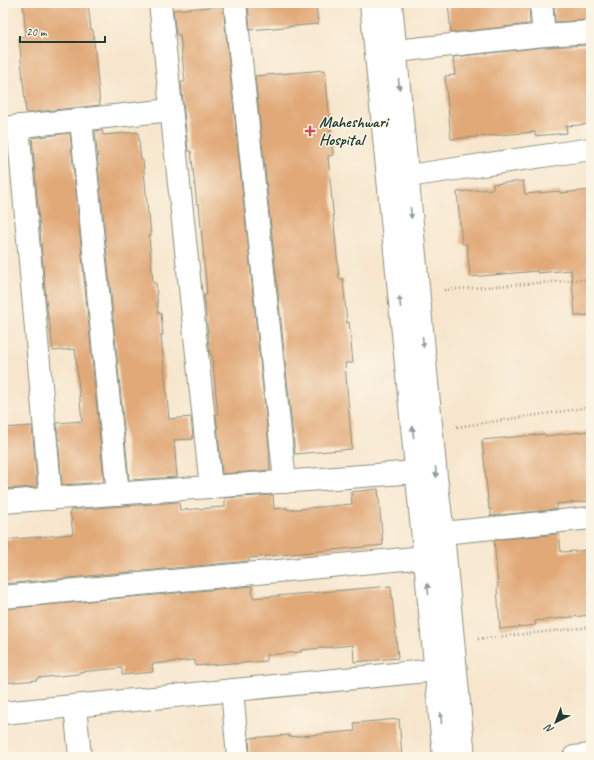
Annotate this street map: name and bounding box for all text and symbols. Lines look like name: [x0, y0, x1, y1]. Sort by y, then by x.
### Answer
scale bar: [20, 18, 105, 44]
text: 20 m: [26, 24, 48, 40]
one-way arrow: [395, 78, 402, 90]
place label: Maheshwari Hospital: [319, 112, 389, 150]
marker: Maheshwari Hospital: [304, 125, 316, 137]
one-way arrow: [408, 207, 414, 219]
one-way arrow: [397, 296, 404, 308]
one-way arrow: [420, 336, 427, 348]
one-way arrow: [410, 425, 416, 438]
one-way arrow: [432, 466, 439, 478]
one-way arrow: [425, 583, 431, 595]
north arrow: [536, 702, 576, 742]
one-way arrow: [437, 712, 444, 724]
text: N: [540, 720, 557, 737]

